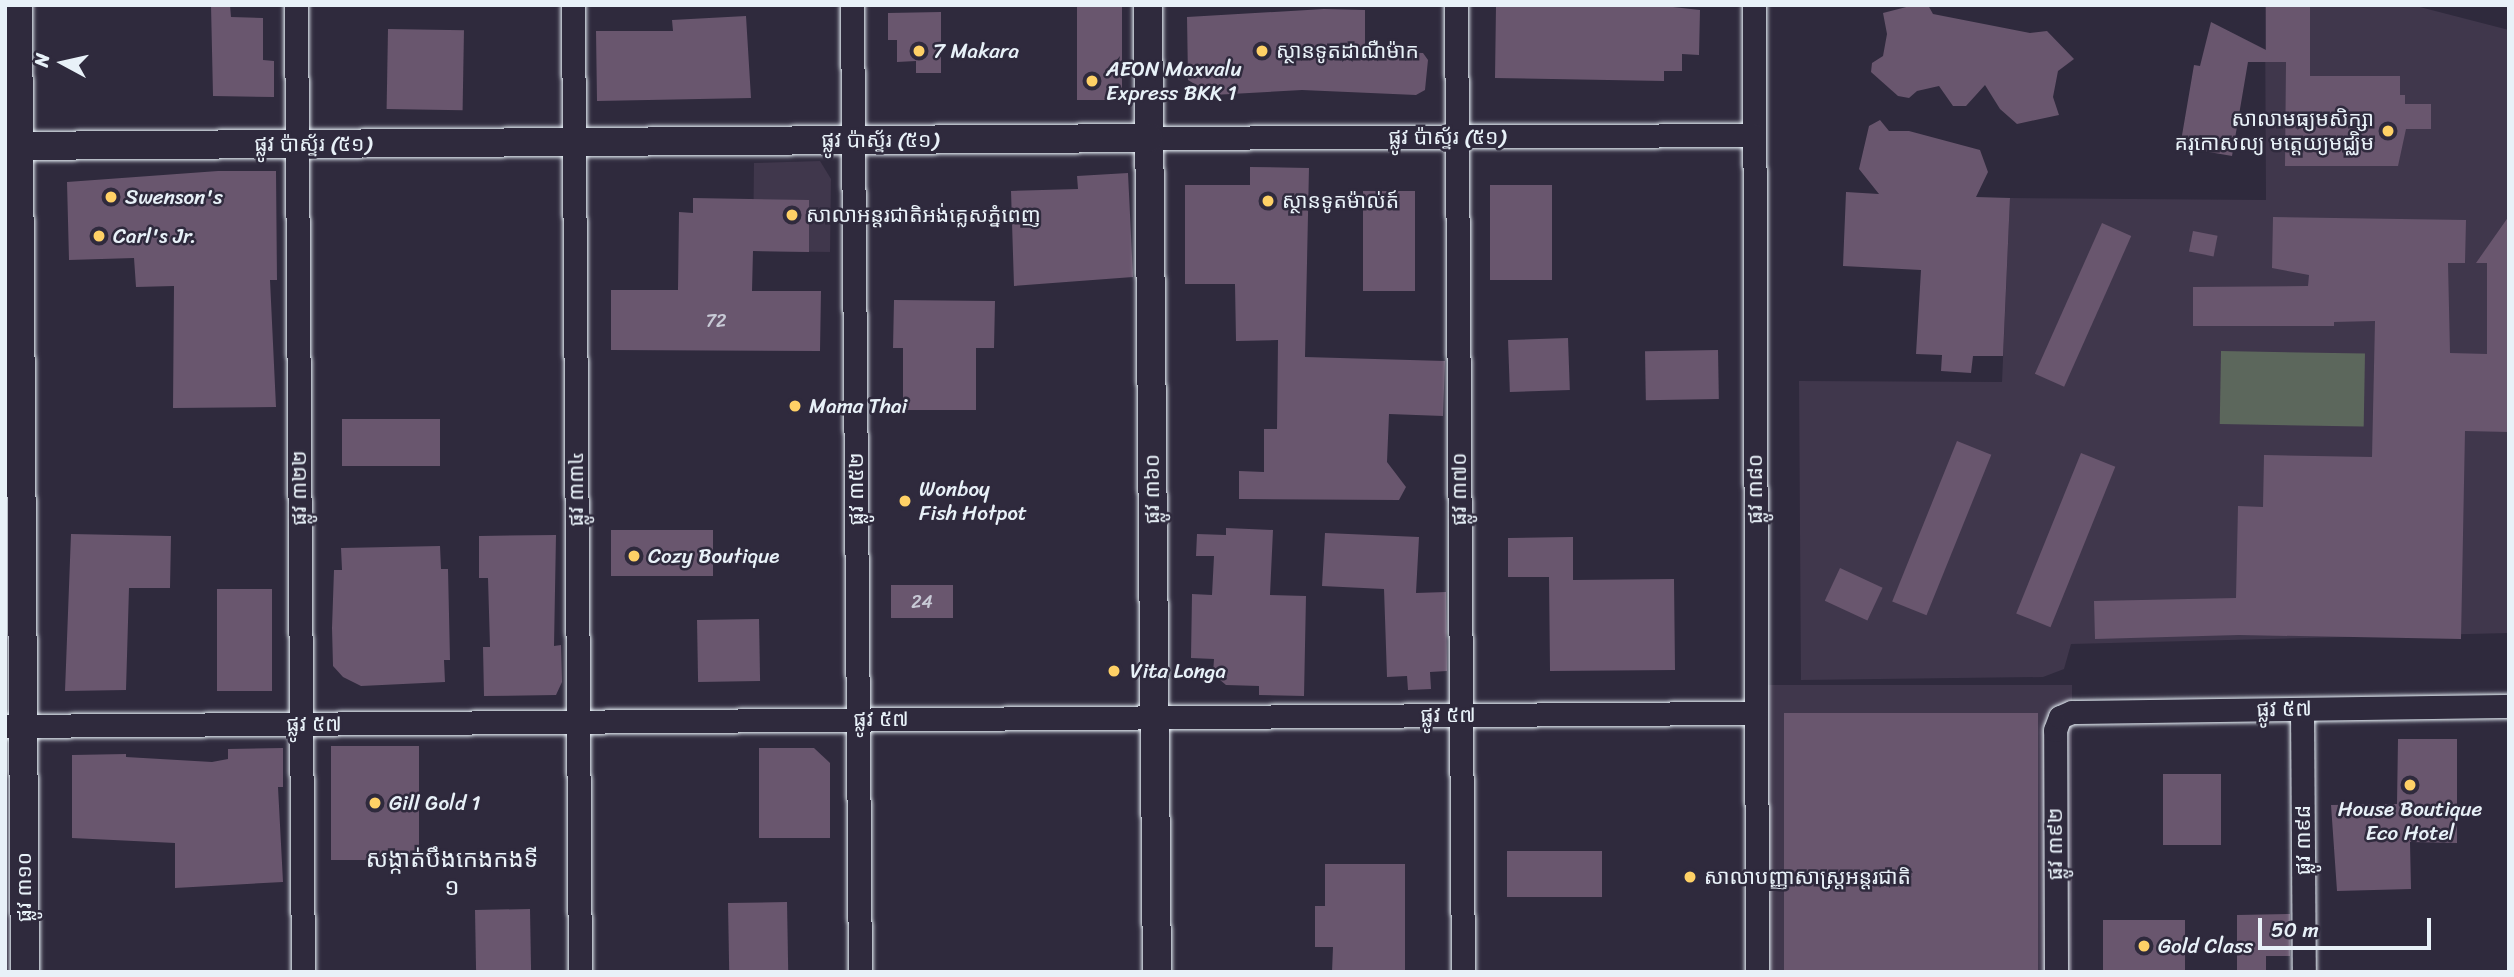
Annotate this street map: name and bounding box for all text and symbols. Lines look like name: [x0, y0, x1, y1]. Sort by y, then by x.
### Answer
north arrow: [28, 28, 98, 98]
place label: 7 Makara: [933, 38, 1019, 64]
place label: ស្ថានទូតដាណឺម៉ាក: [1276, 38, 1419, 64]
marker: 7 Makara: [911, 43, 927, 59]
marker: ស្ថានទូតដាណឺម៉ាក: [1254, 43, 1270, 59]
text: N: [24, 51, 59, 69]
place label: AEON Maxvalu Express BKK 1: [1106, 56, 1241, 106]
marker: AEON Maxvalu Express BKK 1: [1084, 73, 1100, 89]
place label: សាលាមធ្យមសិក្សា គរុកោសល្យ មត្តេយ្យមជ្ឈិម: [2175, 106, 2374, 156]
marker: សាលាមធ្យមសិក្សា គរុកោសល្យ មត្តេយ្យមជ្ឈិម: [2380, 123, 2396, 139]
street label: ផ្លូវ ប៉ាស្ទ័រ (៥១): [1388, 124, 1506, 150]
street label: ផ្លូវ ប៉ាស្ទ័រ (៥១): [821, 127, 939, 153]
street label: ផ្លូវ ប៉ាស្ទ័រ (៥១): [254, 131, 372, 157]
place label: Swenson's: [125, 184, 223, 210]
place label: ស្ថានទូតម៉ាល់ត៍: [1282, 188, 1399, 214]
marker: Swenson's: [103, 189, 119, 205]
marker: ស្ថានទូតម៉ាល់ត៍: [1260, 193, 1276, 209]
place label: សាលាអន្តរជាតិអង់គ្លេសភ្នំពេញ: [806, 202, 1041, 228]
marker: សាលាអន្តរជាតិអង់គ្លេសភ្នំពេញ: [784, 207, 800, 223]
place label: Carl's Jr.: [113, 223, 196, 249]
marker: Carl's Jr.: [91, 228, 107, 244]
house number: 72: [706, 310, 726, 332]
place label: Mama Thai: [809, 393, 908, 419]
marker: Mama Thai: [787, 398, 803, 414]
street label: ផ្លូវ ៣២២: [286, 450, 312, 526]
street label: ផ្លូវ ៣៣៤: [563, 451, 589, 527]
street label: ផ្លូវ ៣៧០: [1446, 452, 1472, 526]
street label: ផ្លូវ ៣៥២: [843, 453, 869, 525]
street label: ផ្លូវ ៣៦០: [1139, 454, 1165, 524]
street label: ផ្លូវ ៣៨០: [1742, 454, 1768, 524]
place label: Wonboy Fish Hotpot: [919, 476, 1027, 526]
marker: Wonboy Fish Hotpot: [897, 493, 913, 509]
place label: Cozy Boutique: [648, 543, 781, 569]
marker: Cozy Boutique: [626, 548, 642, 564]
house number: 24: [911, 591, 933, 613]
place label: Vita Longa: [1130, 658, 1226, 684]
marker: Vita Longa: [1104, 661, 1124, 681]
street label: ផ្លូវ ៥៧: [2256, 696, 2312, 722]
street label: ផ្លូវ ៥៧: [1420, 702, 1476, 728]
street label: ផ្លូវ ៥៧: [853, 706, 909, 732]
street label: ផ្លូវ ៥៧: [286, 711, 342, 737]
marker: House Boutique Eco Hotel: [2402, 777, 2418, 793]
place label: Gill Gold 1: [389, 790, 481, 816]
marker: Gill Gold 1: [367, 795, 383, 811]
place label: House Boutique Eco Hotel: [2338, 796, 2482, 846]
street label: ផ្លូវ ៣៩៨: [2290, 805, 2316, 875]
street label: ផ្លូវ ៣៩២: [2042, 808, 2068, 880]
district label: សង្កាត់បឹងកេងកងទី ១: [366, 846, 538, 902]
street label: ផ្លូវ ៣១០: [11, 852, 37, 922]
place label: សាលាបញ្ញាសាស្ត្រអន្តរជាតិ: [1704, 864, 1911, 890]
marker: សាលាបញ្ញាសាស្ត្រអន្តរជាតិ: [1682, 869, 1698, 885]
scale bar: [2262, 904, 2435, 948]
text: 50 m: [2271, 911, 2319, 949]
place label: Gold Class: [2158, 933, 2252, 959]
marker: Gold Class: [2136, 938, 2152, 954]

